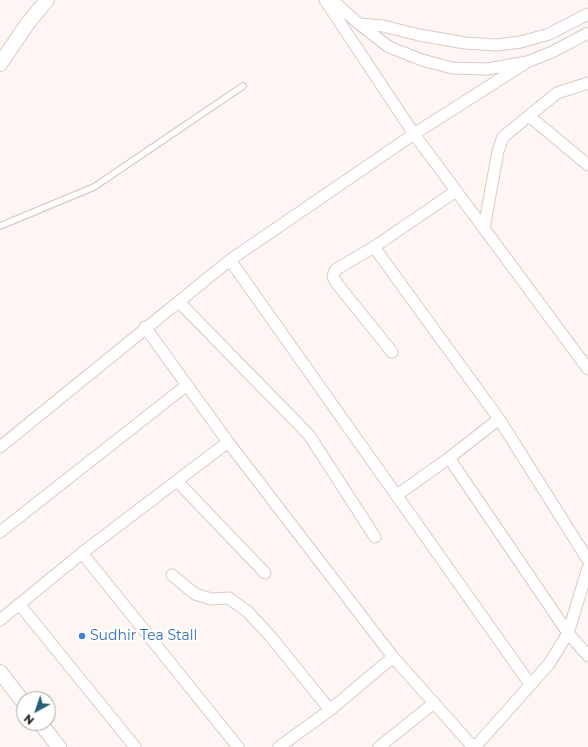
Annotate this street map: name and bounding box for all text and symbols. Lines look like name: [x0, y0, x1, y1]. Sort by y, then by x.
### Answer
place label: Sudhir Tea Stall: [90, 628, 197, 644]
marker: Sudhir Tea Stall: [77, 631, 87, 641]
north arrow: [16, 691, 56, 731]
text: N: [21, 711, 37, 728]

